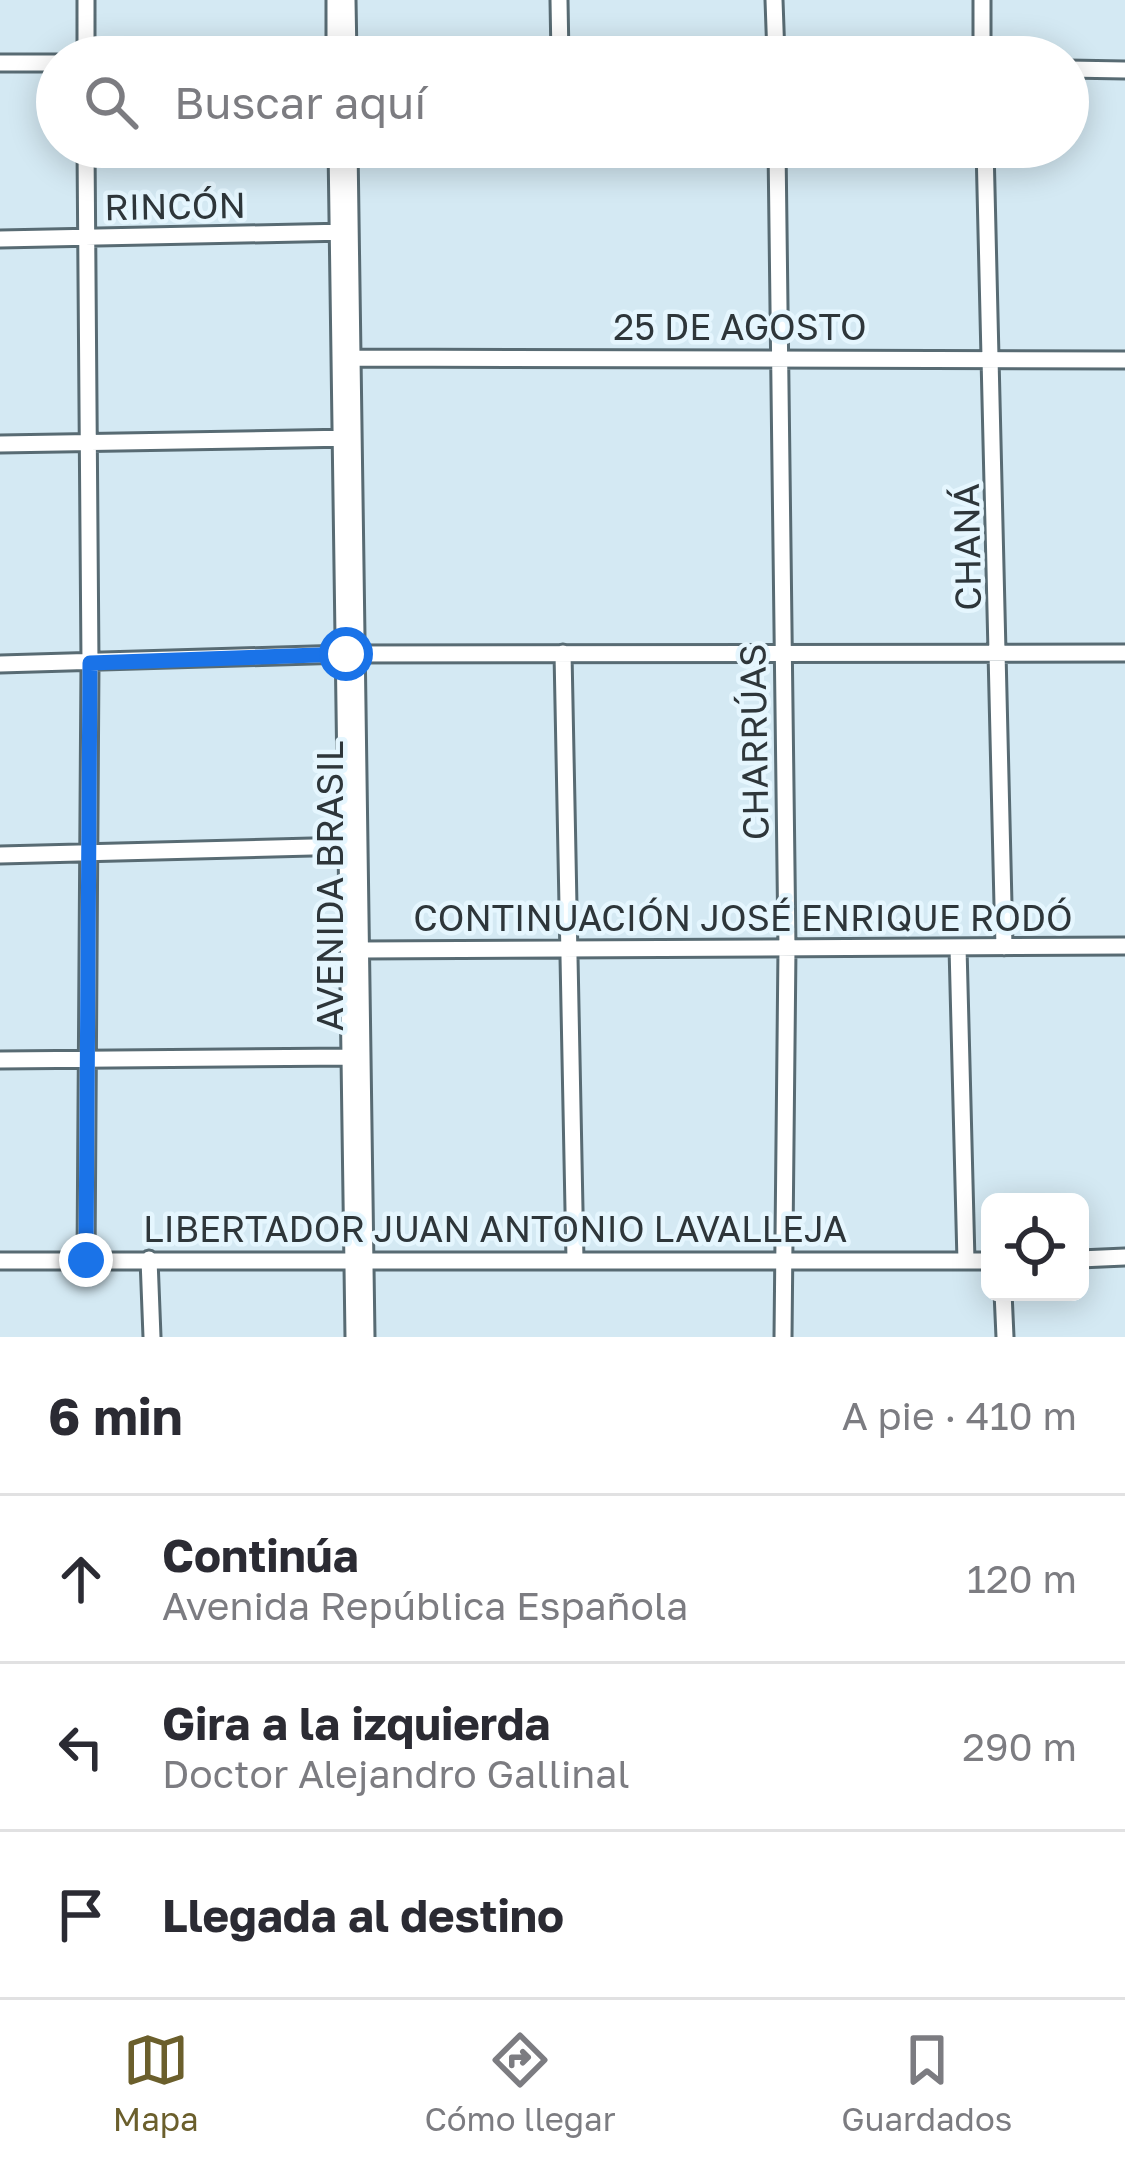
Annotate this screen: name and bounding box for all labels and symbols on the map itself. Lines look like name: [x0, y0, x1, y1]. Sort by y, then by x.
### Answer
street label: RINCÓN: [104, 183, 246, 228]
street label: 25 DE AGOSTO: [613, 305, 867, 348]
street label: CHANÁ: [944, 483, 989, 611]
route start: [319, 627, 373, 681]
street label: CHARRÚAS: [730, 643, 777, 841]
street label: AVENIDA BRASIL: [308, 741, 351, 1031]
street label: CONTINUACIÓN JOSÉ ENRIQUE RODÓ: [413, 896, 1073, 939]
street label: LIBERTADOR JUAN ANTONIO LAVALLEJA: [143, 1207, 847, 1250]
route end: [59, 1233, 113, 1287]

